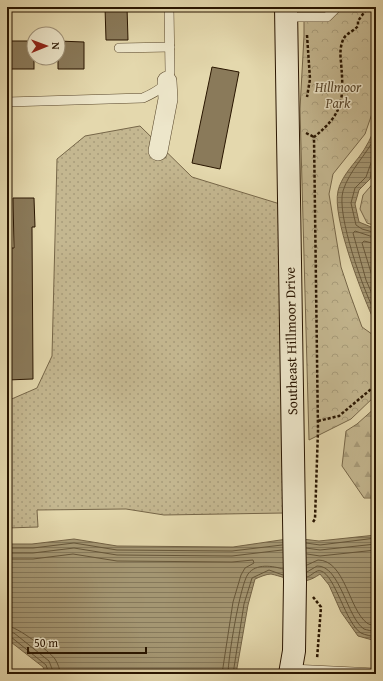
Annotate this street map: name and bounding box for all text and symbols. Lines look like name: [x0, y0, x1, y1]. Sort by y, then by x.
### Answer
north arrow: [26, 26, 66, 66]
text: N: [48, 42, 64, 50]
park label: Hillmoor Park: [314, 77, 362, 113]
street label: Southeast Hillmoor Drive: [280, 266, 302, 415]
scale bar: [28, 629, 146, 655]
text: 50 m: [34, 634, 58, 651]

